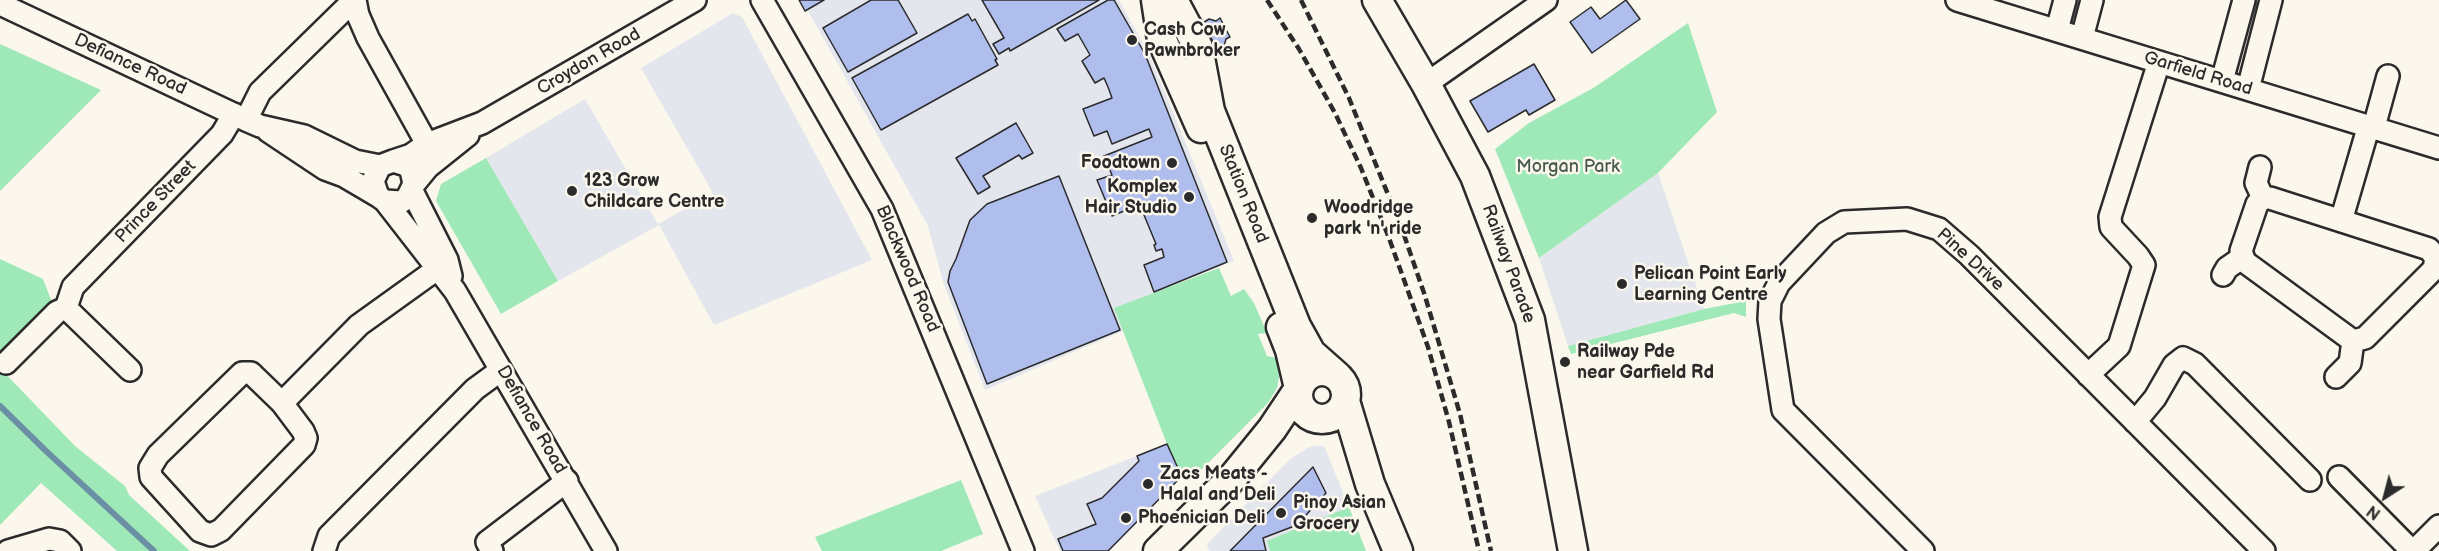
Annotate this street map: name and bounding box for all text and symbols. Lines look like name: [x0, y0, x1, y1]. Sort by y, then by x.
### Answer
place label: Cash Cow Pawnbroker: [1144, 19, 1240, 62]
street label: Croydon Road: [534, 24, 644, 100]
street label: Defiance Road: [70, 30, 190, 100]
marker: Cash Cow Pawnbroker: [1125, 33, 1139, 47]
street label: Garfield Road: [2141, 47, 2255, 101]
street label: Station Road: [1213, 141, 1273, 247]
place label: Foodtown: [1081, 152, 1160, 174]
street label: Prince Street: [111, 156, 201, 248]
marker: Foodtown: [1165, 156, 1179, 170]
park label: Morgan Park: [1516, 156, 1620, 178]
place label: 123 Grow Childcare Centre: [584, 170, 724, 213]
place label: Komplex Hair Studio: [1085, 176, 1177, 219]
marker: 123 Grow Childcare Centre: [565, 184, 579, 198]
marker: Komplex Hair Studio: [1182, 190, 1196, 204]
place label: Woodridge park 'n' ride: [1324, 197, 1422, 240]
street label: Blackwood Road: [871, 202, 943, 336]
street label: Railway Parade: [1477, 202, 1539, 326]
marker: Woodridge park 'n' ride: [1305, 211, 1319, 225]
street label: Pine Drive: [1932, 224, 2008, 296]
place label: Pelican Point Early Learning Centre: [1634, 263, 1787, 306]
marker: Pelican Point Early Learning Centre: [1615, 277, 1629, 291]
place label: Railway Pde near Garfield Rd: [1577, 341, 1714, 384]
marker: Railway Pde near Garfield Rd: [1558, 355, 1572, 369]
street label: Defiance Road: [491, 362, 571, 478]
place label: Zacs Meats - Halal and Deli: [1160, 463, 1275, 506]
north arrow: [2355, 467, 2415, 527]
marker: Zacs Meats - Halal and Deli: [1141, 477, 1155, 491]
place label: Pinoy Asian Grocery: [1293, 492, 1386, 534]
text: N: [2364, 501, 2385, 523]
marker: Pinoy Asian Grocery: [1274, 506, 1288, 520]
place label: Phoenician Deli: [1138, 507, 1265, 529]
marker: Phoenician Deli: [1119, 511, 1133, 525]

